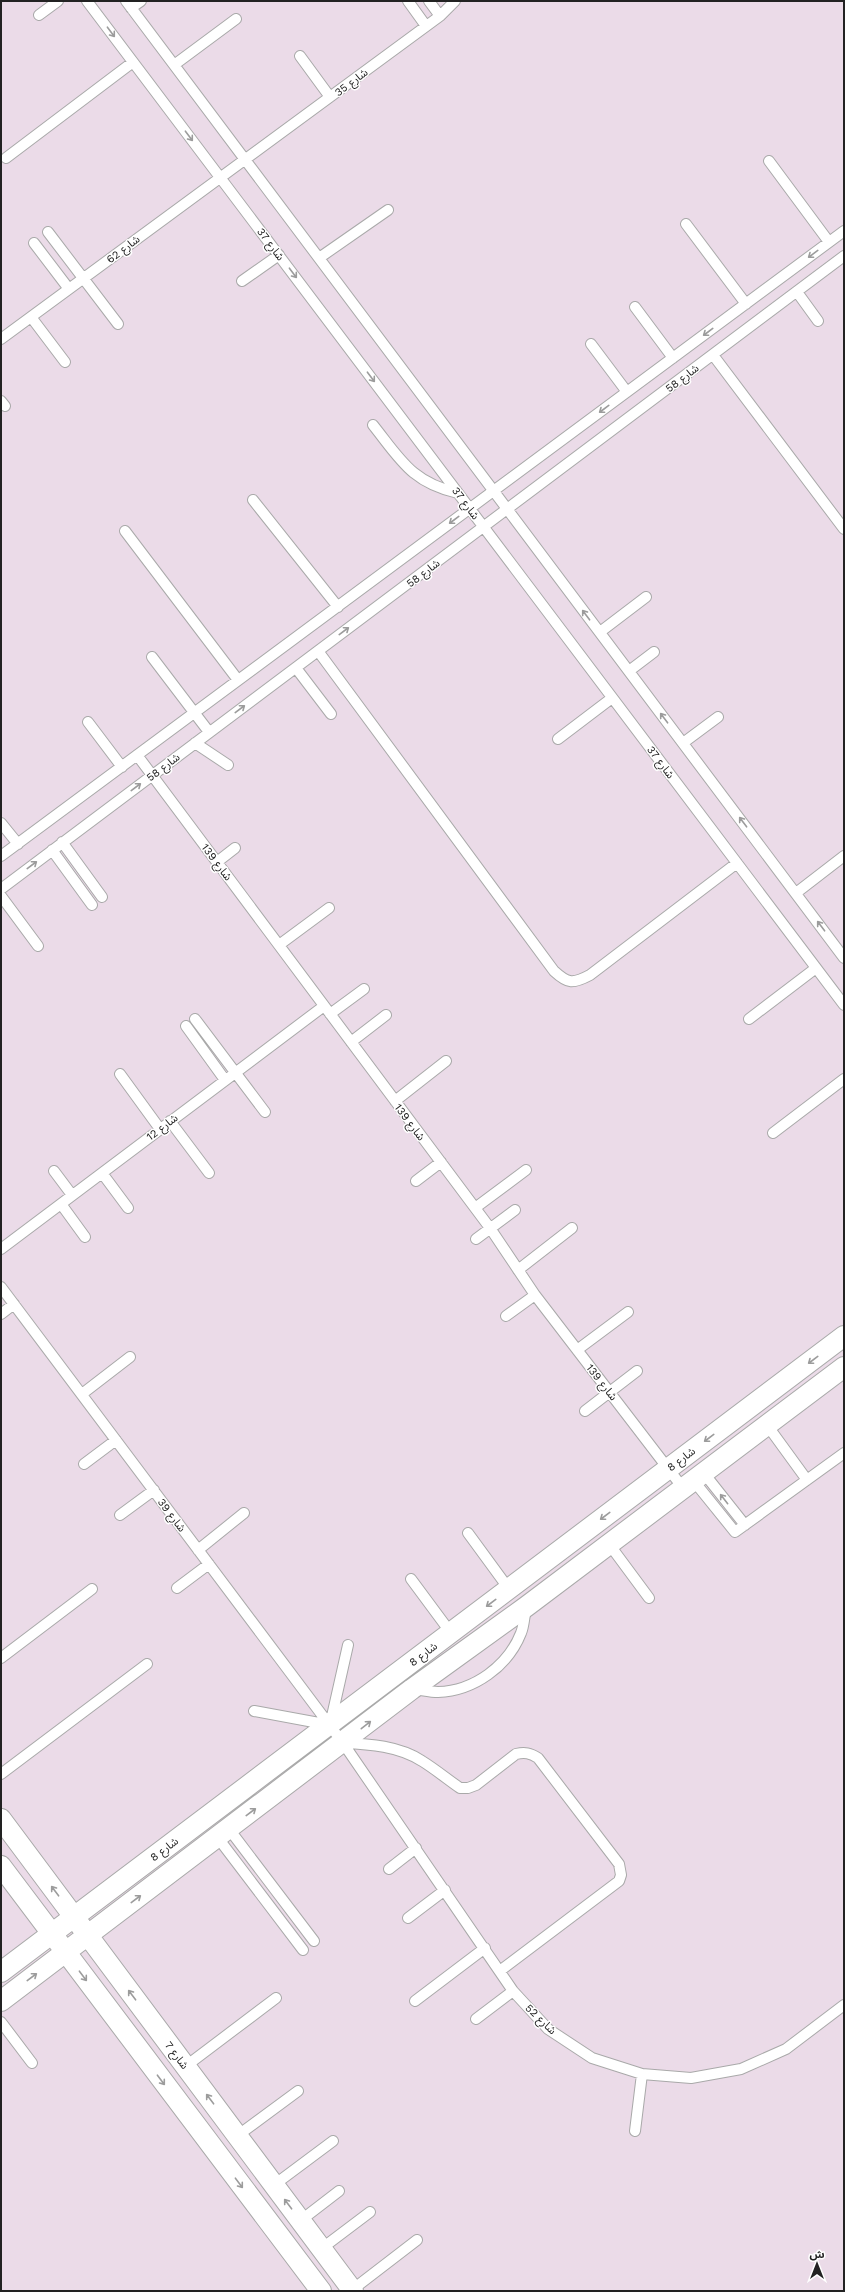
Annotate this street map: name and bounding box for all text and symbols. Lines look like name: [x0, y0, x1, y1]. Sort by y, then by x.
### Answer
one-way arrow: [107, 27, 115, 38]
street label: شارع 35: [332, 66, 371, 100]
one-way arrow: [185, 130, 193, 141]
street label: شارع 37: [253, 225, 287, 264]
street label: شارع 62: [104, 232, 143, 267]
one-way arrow: [807, 250, 818, 258]
one-way arrow: [288, 268, 297, 279]
one-way arrow: [703, 327, 714, 336]
street label: شارع 58: [663, 361, 702, 396]
one-way arrow: [367, 372, 375, 383]
one-way arrow: [598, 405, 609, 413]
street label: شارع 37: [448, 484, 482, 523]
one-way arrow: [449, 516, 460, 524]
street label: شارع 58: [404, 556, 443, 591]
one-way arrow: [582, 609, 591, 620]
one-way arrow: [339, 627, 350, 636]
one-way arrow: [235, 705, 246, 714]
one-way arrow: [660, 713, 669, 724]
street label: شارع 37: [643, 743, 677, 782]
street label: شارع 58: [144, 750, 183, 785]
one-way arrow: [131, 783, 142, 791]
one-way arrow: [738, 817, 747, 828]
street label: شارع 139: [198, 841, 235, 884]
one-way arrow: [27, 861, 38, 870]
one-way arrow: [816, 921, 825, 932]
street label: شارع 139: [391, 1101, 428, 1144]
street label: شارع 12: [144, 1111, 181, 1144]
one-way arrow: [807, 1355, 818, 1364]
street label: شارع 139: [583, 1361, 620, 1404]
one-way arrow: [704, 1434, 715, 1442]
street label: شارع 8: [665, 1444, 699, 1475]
one-way arrow: [720, 1493, 729, 1504]
street label: شارع 39: [154, 1496, 189, 1535]
one-way arrow: [600, 1512, 611, 1521]
one-way arrow: [485, 1599, 496, 1607]
street label: شارع 8: [407, 1639, 441, 1670]
one-way arrow: [360, 1721, 371, 1730]
one-way arrow: [245, 1808, 256, 1817]
street label: شارع 8: [148, 1834, 182, 1865]
one-way arrow: [51, 1885, 59, 1896]
one-way arrow: [131, 1895, 142, 1903]
one-way arrow: [78, 1970, 87, 1981]
one-way arrow: [27, 1973, 38, 1981]
one-way arrow: [128, 1990, 137, 2001]
street label: شارع 52: [522, 2001, 559, 2038]
street label: شارع 7: [161, 2039, 191, 2073]
one-way arrow: [157, 2074, 165, 2085]
one-way arrow: [206, 2094, 214, 2105]
one-way arrow: [235, 2178, 244, 2189]
one-way arrow: [283, 2198, 292, 2209]
north arrow: [797, 2244, 837, 2284]
text: ش: [809, 2248, 825, 2261]

